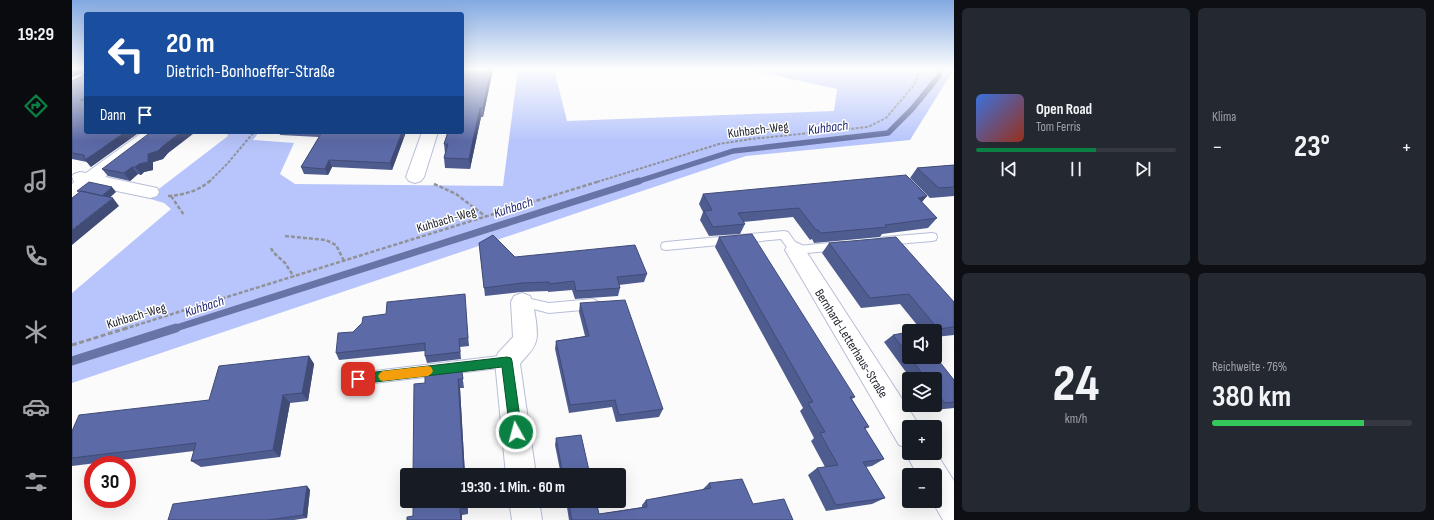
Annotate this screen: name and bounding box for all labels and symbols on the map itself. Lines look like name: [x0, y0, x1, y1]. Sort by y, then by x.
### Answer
water label: Kuhbach: [807, 117, 849, 138]
street label: Kuhbach-Weg: [727, 118, 789, 142]
water label: Kuhbach: [491, 193, 535, 222]
street label: Kuhbach-Weg: [415, 203, 478, 237]
street label: Bernhard-Letterhaus-Straße: [811, 286, 891, 401]
water label: Kuhbach: [182, 292, 226, 321]
street label: Kuhbach-Weg: [105, 299, 168, 333]
pin: [341, 362, 375, 396]
position arrow: [495, 411, 537, 453]
speed limit sign: 30: [84, 456, 136, 508]

